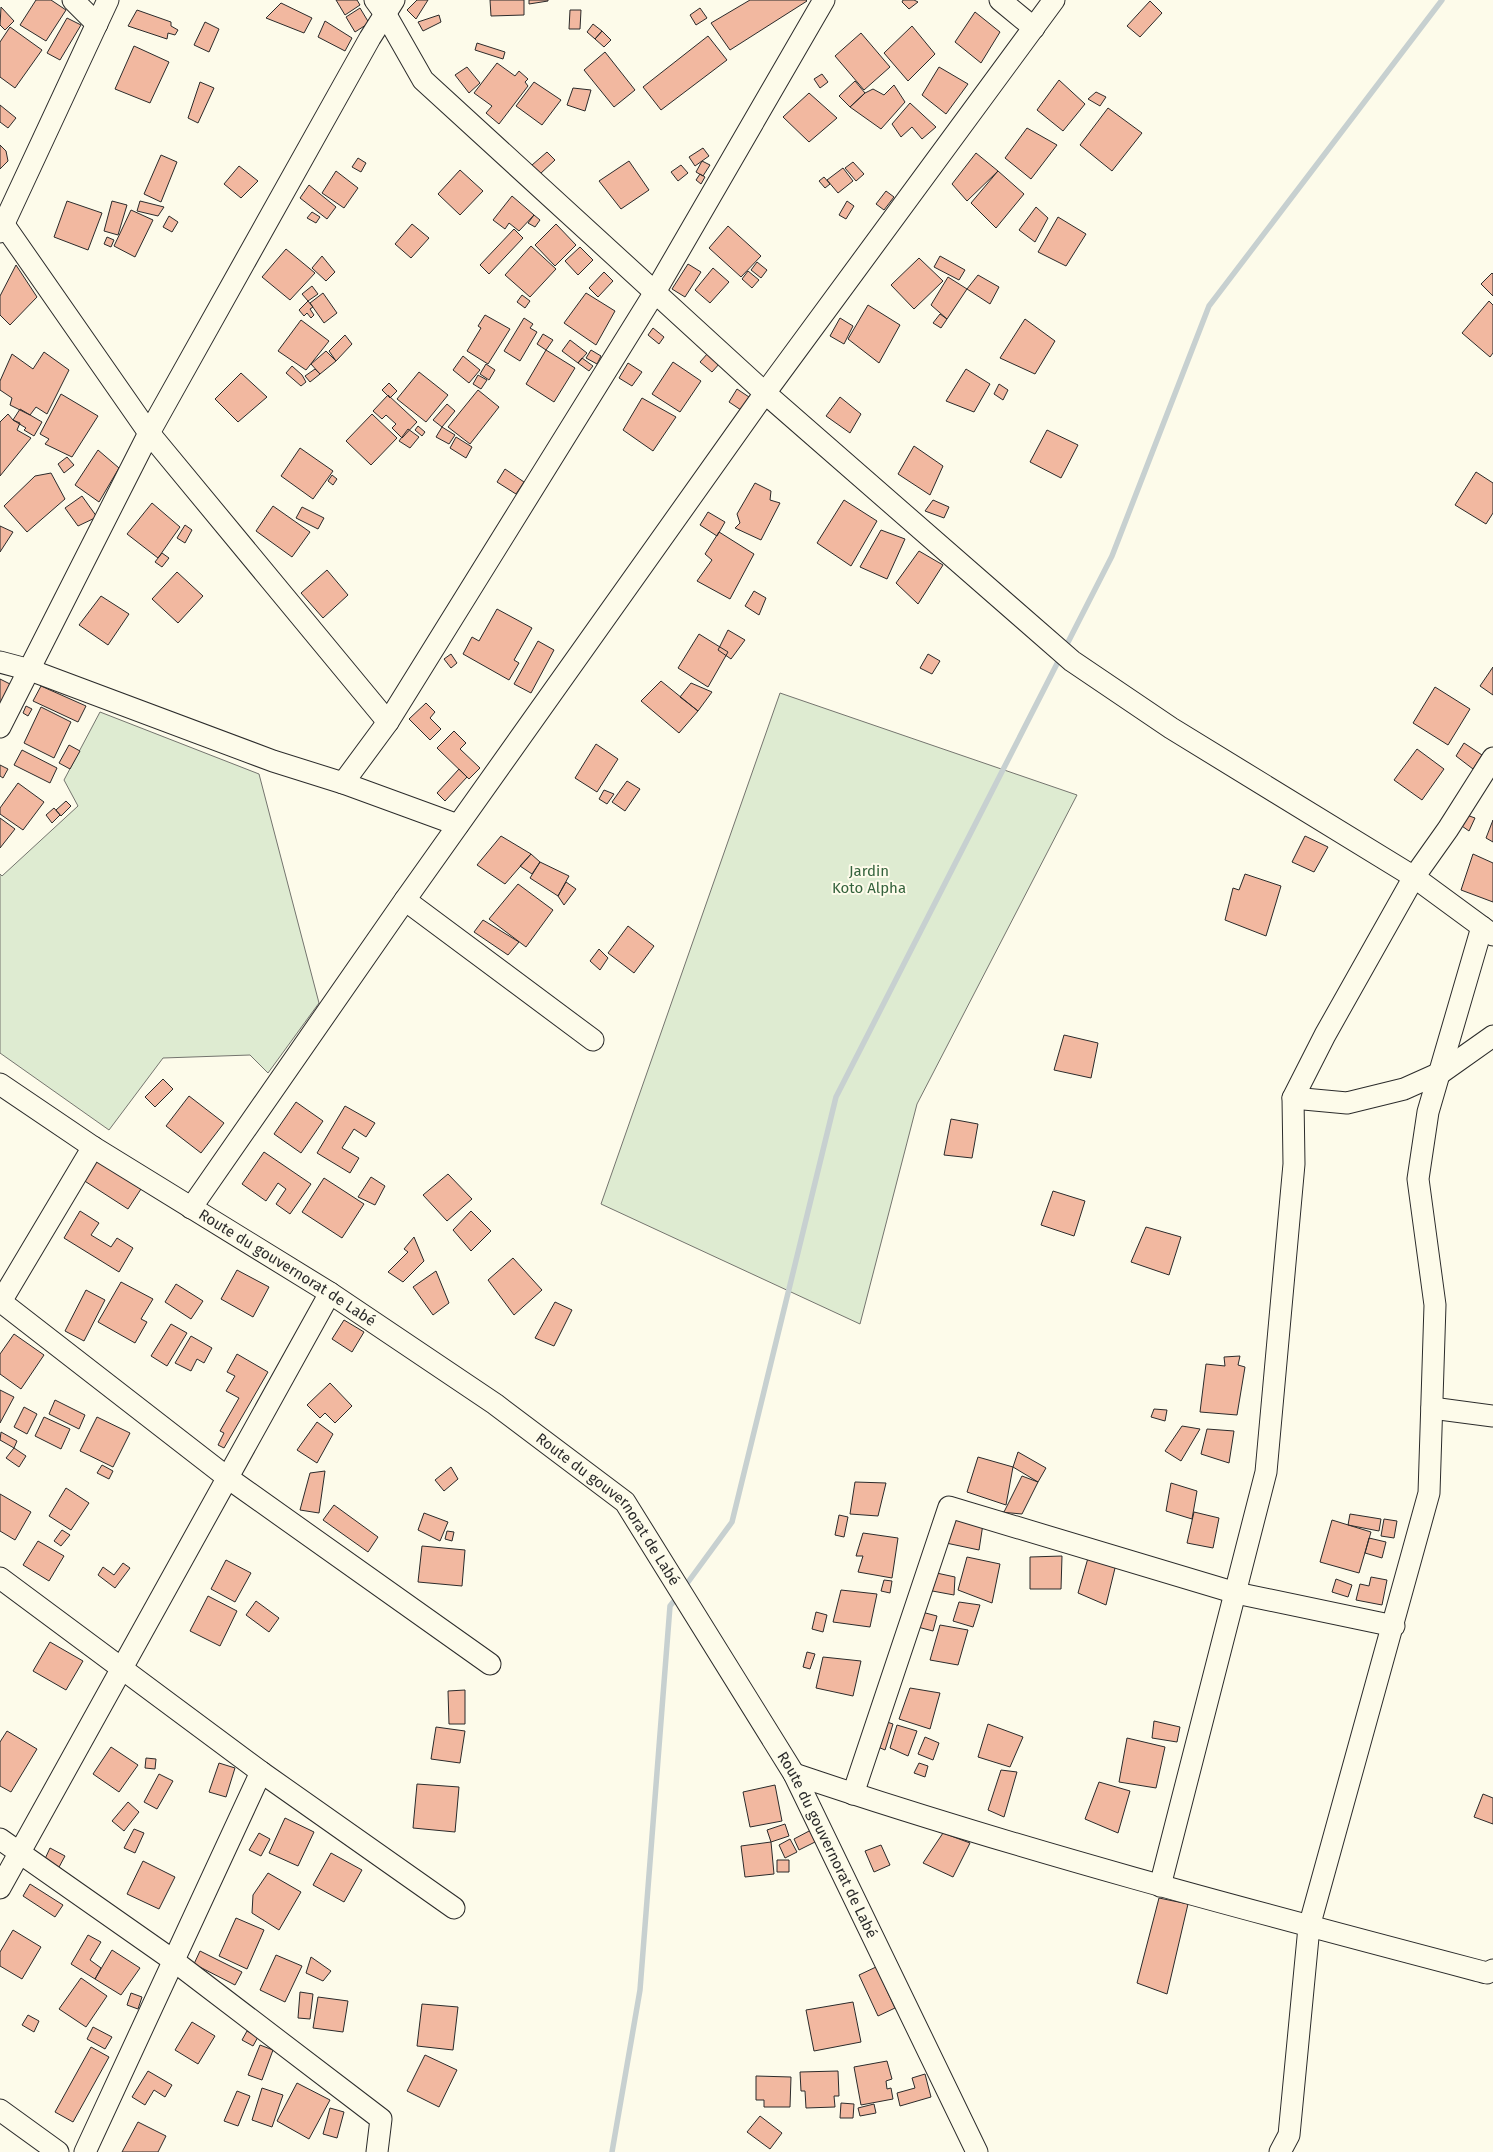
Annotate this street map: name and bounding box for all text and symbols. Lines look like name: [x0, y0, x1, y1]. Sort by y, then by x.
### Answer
park label: Jardin Koto Alpha: [832, 862, 906, 897]
street label: Route du gouvernorat de Labé: [195, 1205, 379, 1330]
street label: Route du gouvernorat de Labé: [532, 1429, 684, 1589]
street label: Route du gouvernorat de Labé: [773, 1748, 881, 1941]

